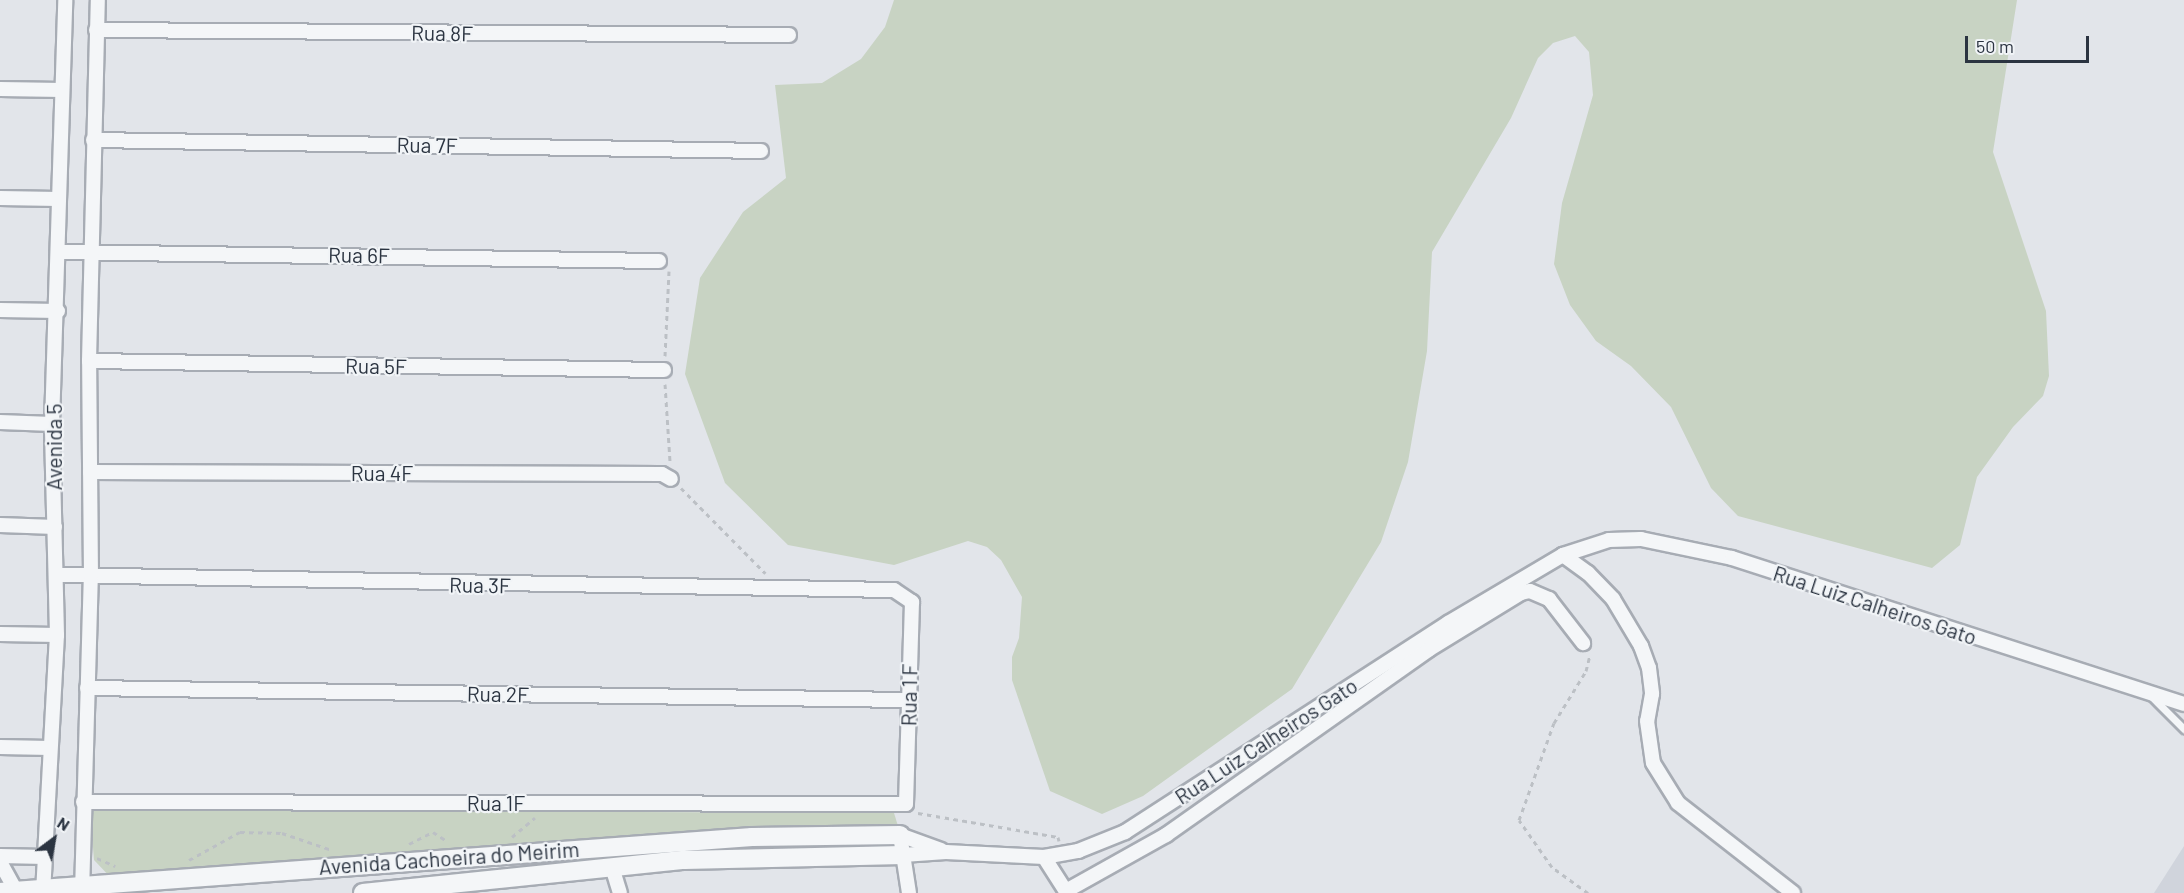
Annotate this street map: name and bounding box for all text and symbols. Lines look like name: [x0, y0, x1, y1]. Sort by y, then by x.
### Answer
street label: Rua 8F: [411, 20, 473, 46]
scale bar: [1968, 24, 2092, 62]
text: 50 m: [1976, 35, 2014, 57]
street label: Rua 7F: [396, 132, 458, 158]
street label: Rua 6F: [328, 242, 390, 268]
street label: Rua 5F: [345, 353, 407, 379]
street label: Avenida 5: [41, 404, 67, 490]
street label: Rua 4F: [351, 460, 413, 486]
street label: Rua Luiz Calheiros Gato: [1770, 560, 1980, 650]
street label: Rua 3F: [449, 572, 511, 598]
street label: Rua 1 F: [896, 664, 922, 726]
street label: Rua Luiz Calheiros Gato: [1170, 673, 1362, 809]
street label: Rua 2F: [467, 681, 529, 707]
street label: Rua 1F: [467, 790, 525, 816]
north arrow: [24, 809, 84, 869]
text: N: [54, 812, 73, 834]
street label: Avenida Cachoeira do Meirim: [318, 836, 580, 880]

